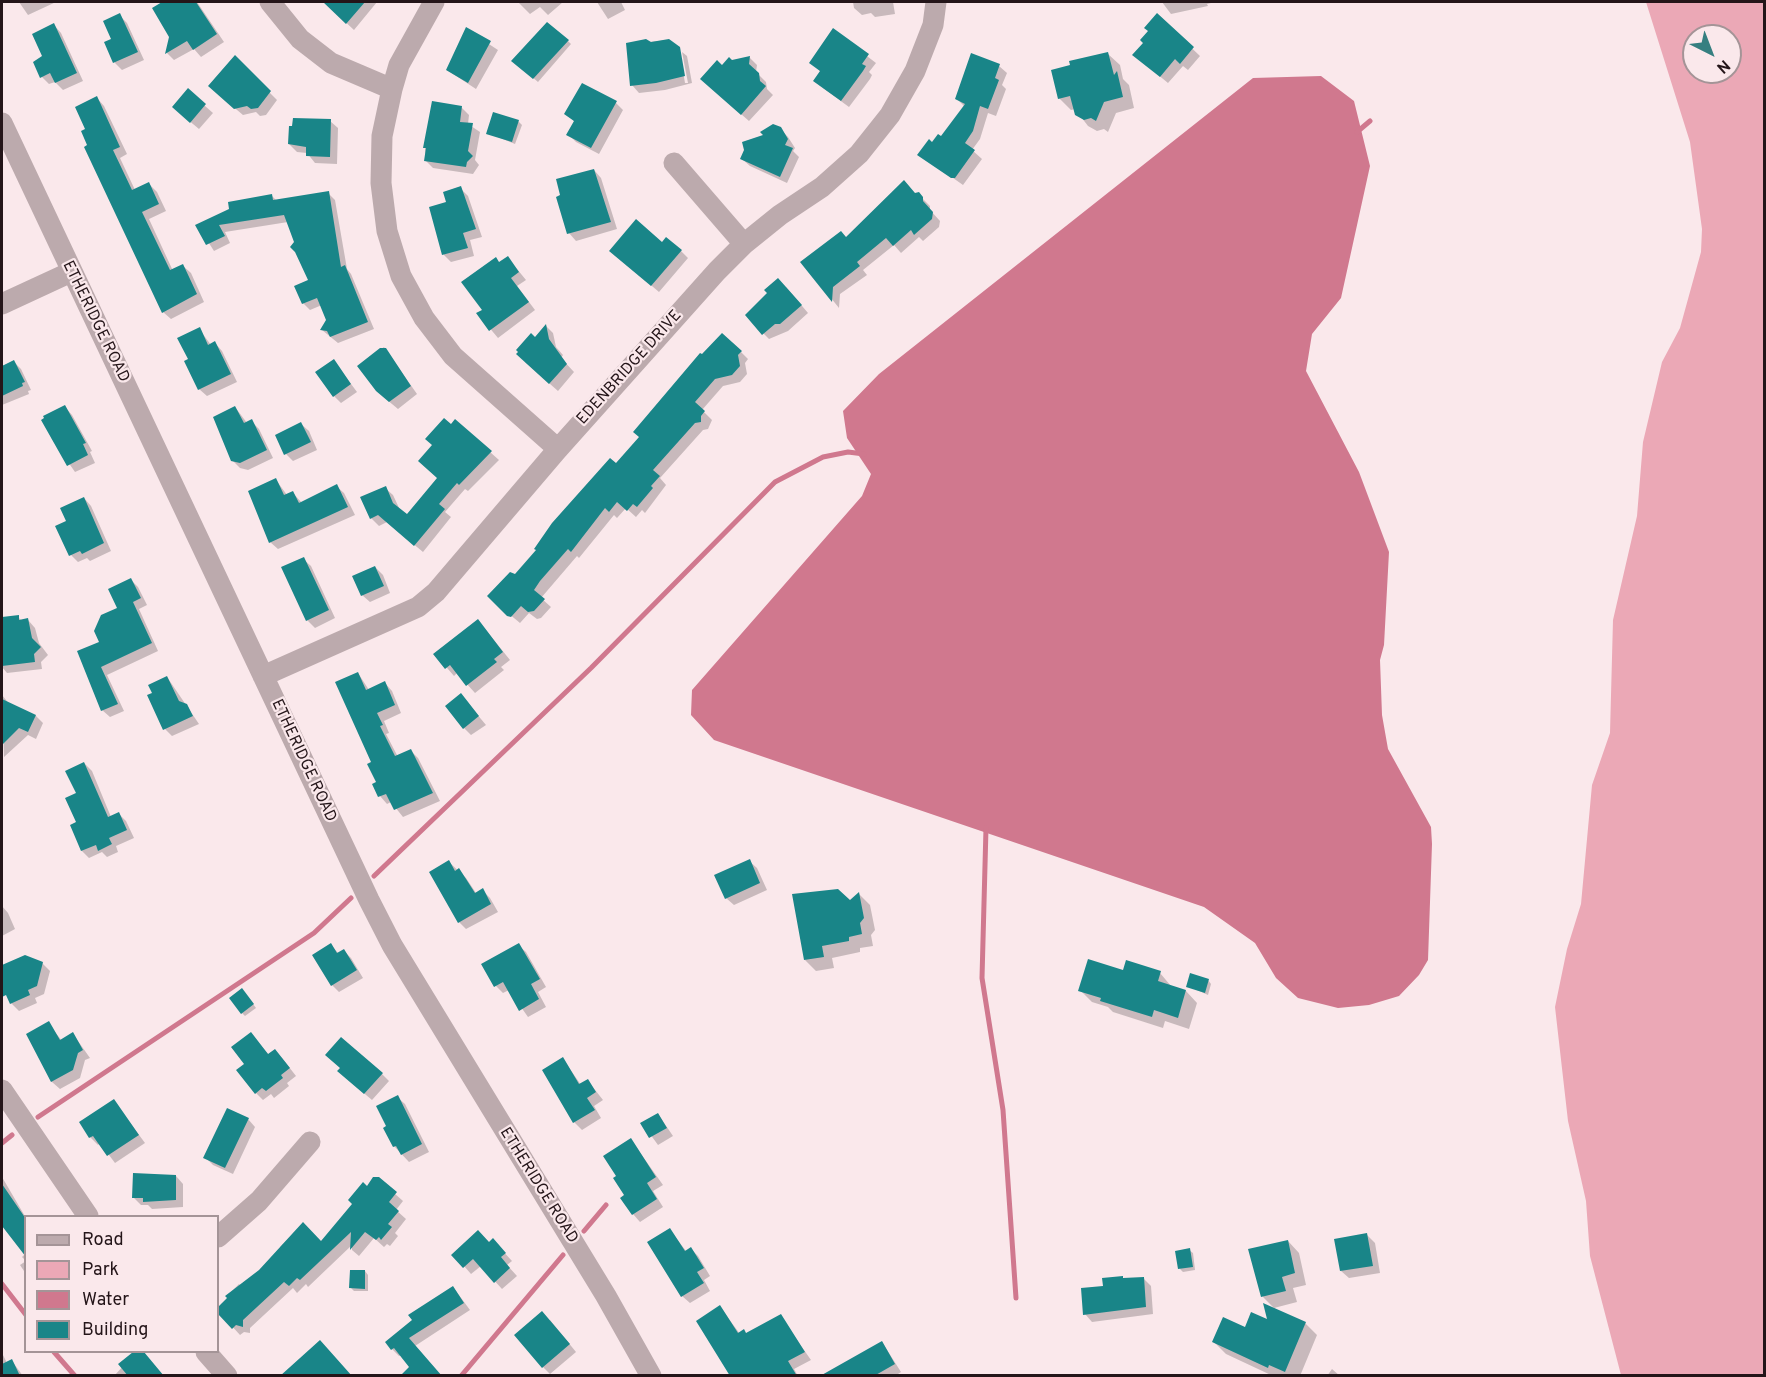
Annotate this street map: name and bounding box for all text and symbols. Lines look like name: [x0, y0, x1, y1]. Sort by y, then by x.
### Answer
north arrow: [1682, 24, 1742, 84]
text: N: [1712, 55, 1734, 77]
street label: ETHERIDGE ROAD: [57, 258, 133, 386]
street label: EDENBRIDGE DRIVE: [574, 307, 686, 429]
street label: ETHERIDGE ROAD: [266, 697, 340, 825]
street label: ETHERIDGE ROAD: [495, 1125, 581, 1247]
legend: [24, 1215, 219, 1353]
text: Road: [82, 1229, 124, 1252]
text: Park: [82, 1259, 119, 1282]
text: Water: [82, 1289, 129, 1312]
text: Building: [82, 1319, 148, 1342]

